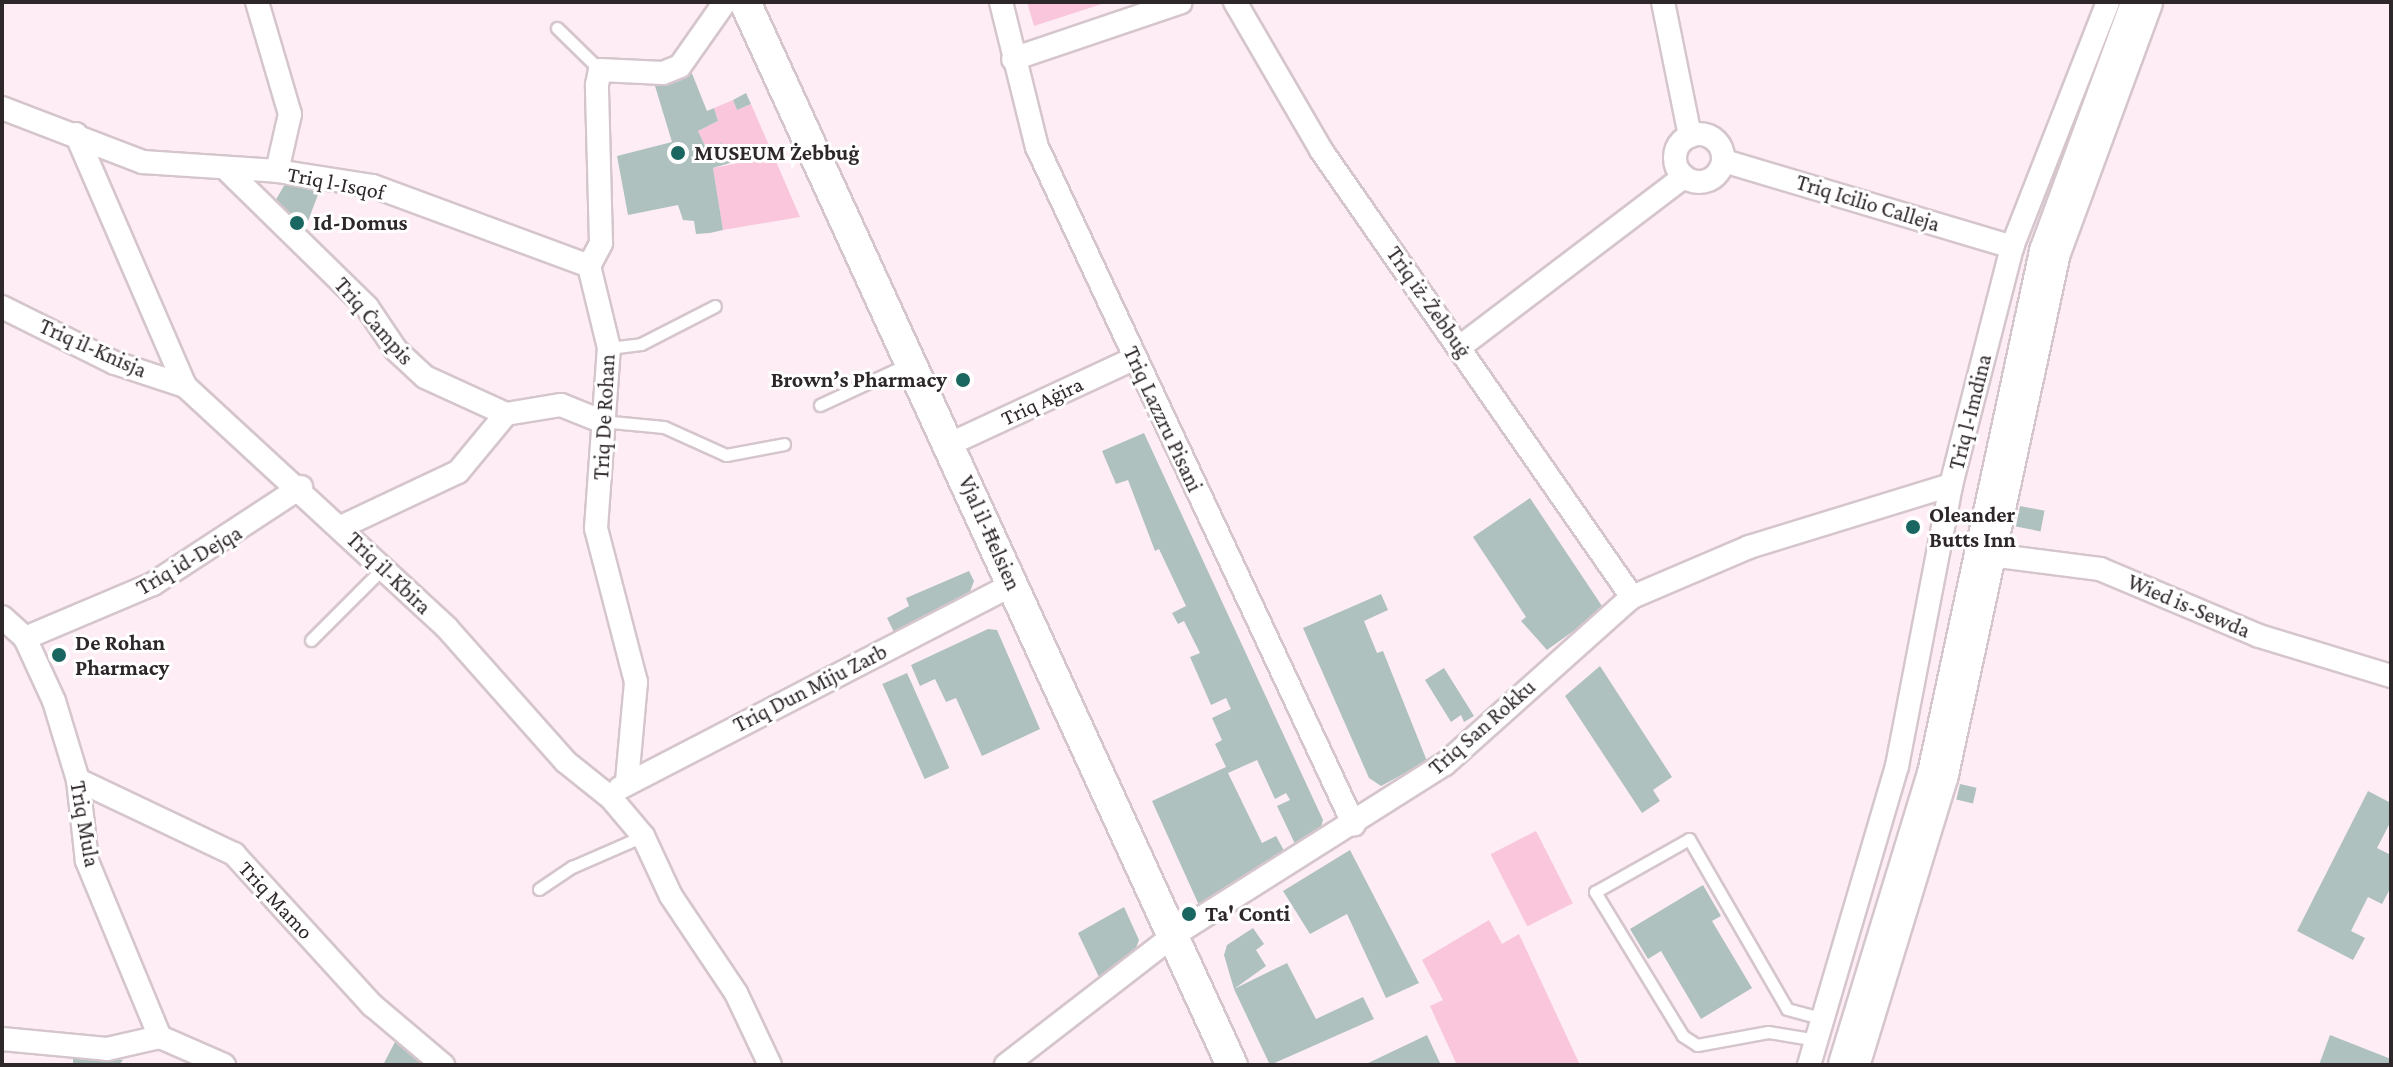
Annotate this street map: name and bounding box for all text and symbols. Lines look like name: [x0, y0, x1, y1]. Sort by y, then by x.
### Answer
place label: MUSEUM Żebbuġ: [694, 140, 859, 166]
marker: MUSEUM Żebbuġ: [669, 144, 687, 162]
street label: Triq l-Isqof: [285, 161, 387, 205]
street label: Triq Icilio Calleja: [1793, 169, 1943, 237]
place label: Id-Domus: [313, 210, 408, 236]
marker: Id-Domus: [288, 214, 306, 232]
street label: Triq iż-Żebbuġ: [1381, 241, 1477, 363]
street label: Triq Ċampis: [329, 272, 419, 370]
street label: Triq il-Knisja: [35, 313, 151, 383]
street label: Triq Lazzru Pisani: [1118, 342, 1208, 496]
street label: Triq l-Imdina: [1943, 351, 1997, 473]
street label: Triq De Rohan: [588, 353, 620, 481]
place label: Brown’s Pharmacy: [771, 367, 947, 393]
marker: Brown’s Pharmacy: [954, 371, 972, 389]
street label: Triq Aġira: [997, 371, 1087, 431]
street label: Vjal il-Ħelsien: [953, 471, 1027, 595]
place label: Oleander Butts Inn: [1929, 501, 2016, 552]
marker: Oleander Butts Inn: [1904, 518, 1922, 536]
street label: Triq id-Dejqa: [132, 519, 246, 601]
street label: Triq il-Kbira: [341, 526, 437, 620]
street label: Wied is-Sewda: [2124, 568, 2254, 644]
place label: De Rohan Pharmacy: [75, 629, 169, 680]
street label: Triq Dun Miju Zarb: [729, 638, 891, 738]
marker: De Rohan Pharmacy: [50, 646, 68, 664]
street label: Triq San Rokku: [1423, 673, 1541, 781]
street label: Triq Mula: [64, 779, 106, 869]
street label: Triq Mamo: [233, 855, 319, 945]
place label: Ta' Conti: [1205, 901, 1290, 927]
marker: Ta' Conti: [1180, 905, 1198, 923]

